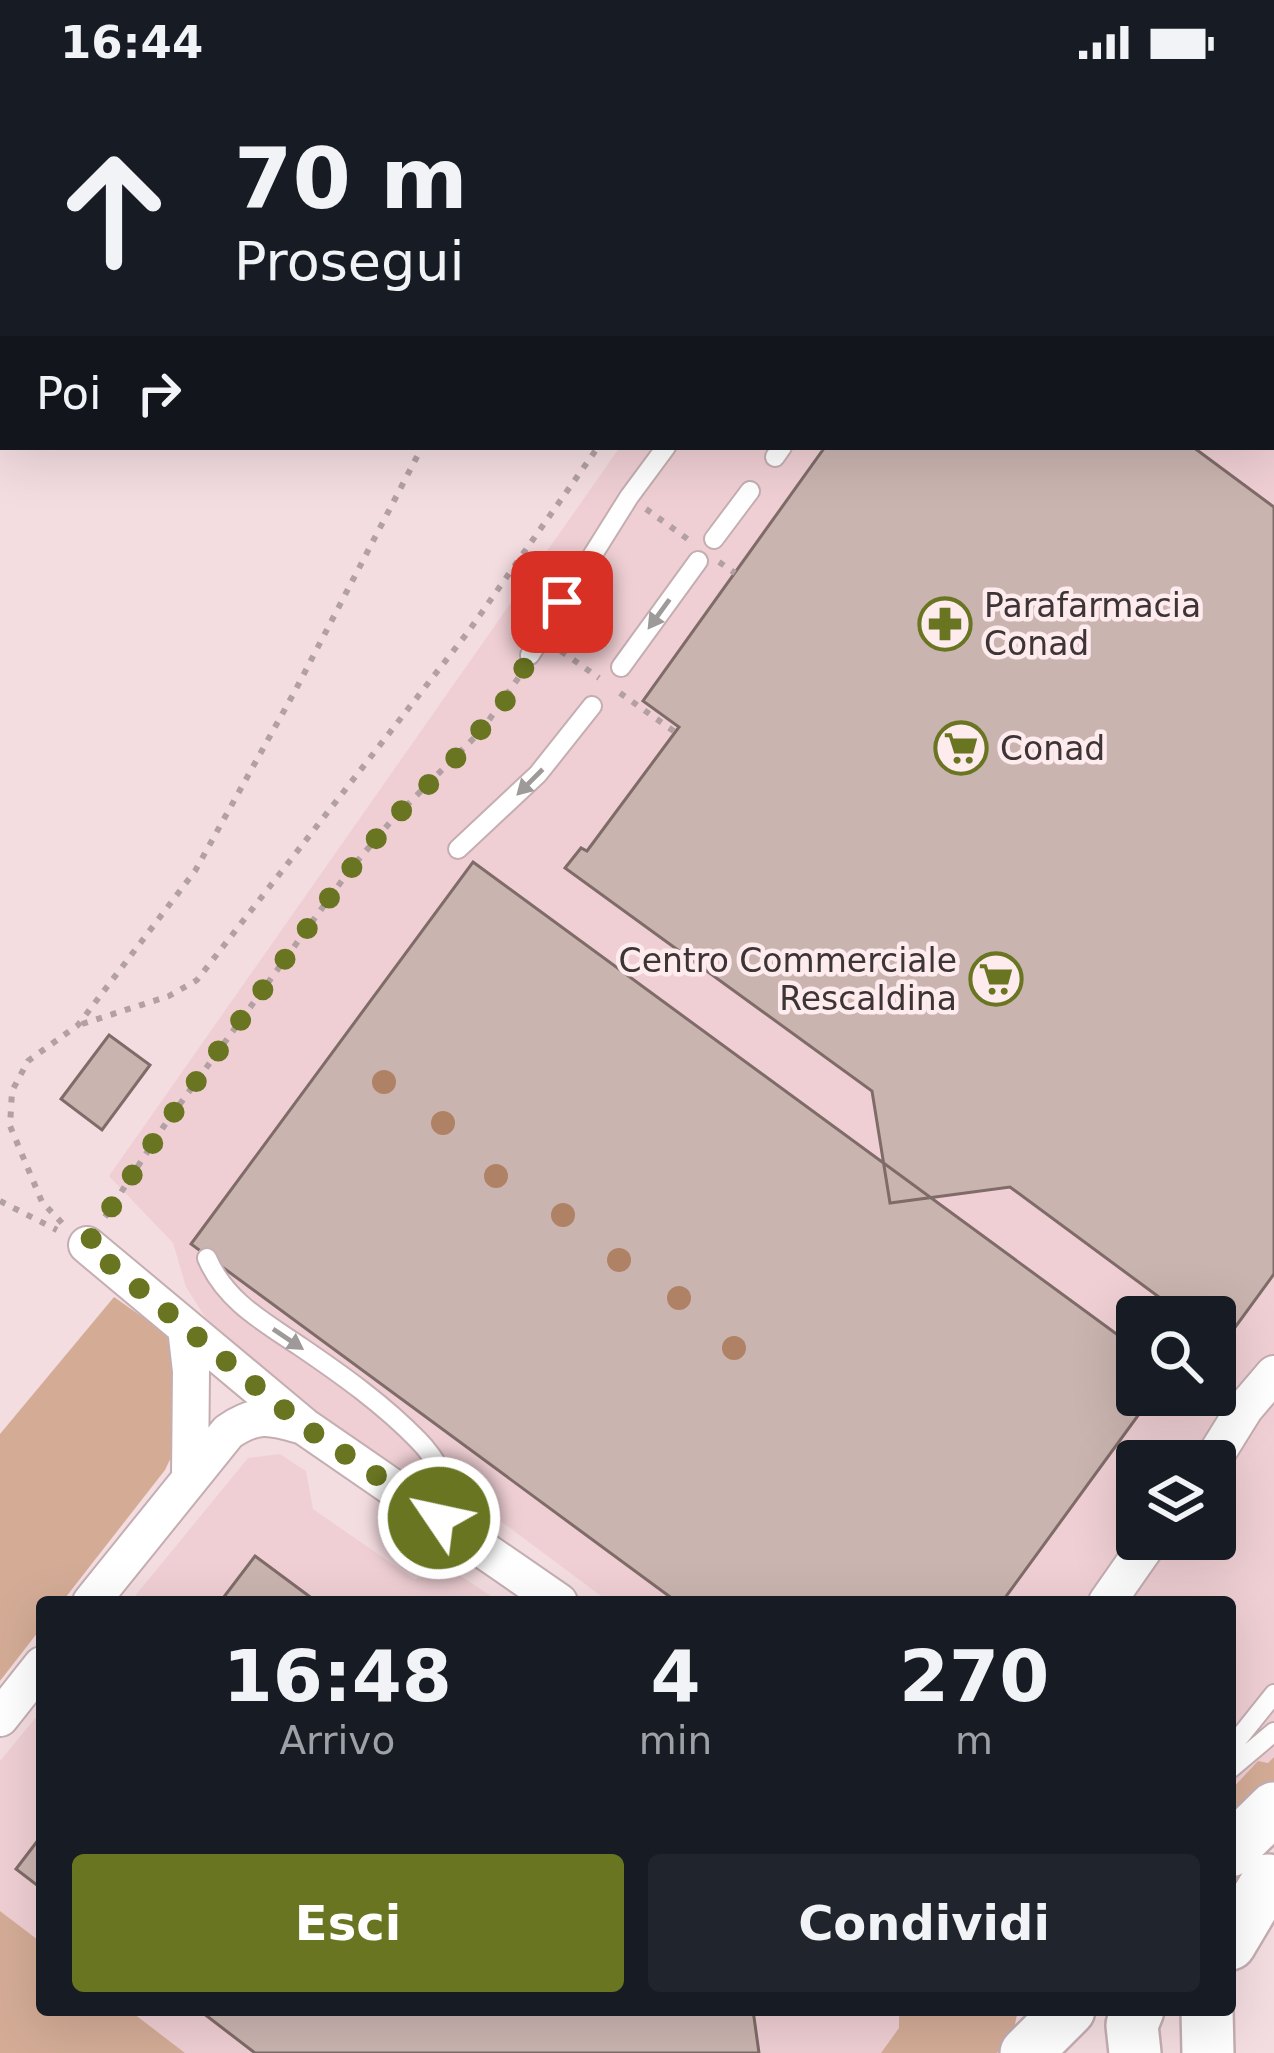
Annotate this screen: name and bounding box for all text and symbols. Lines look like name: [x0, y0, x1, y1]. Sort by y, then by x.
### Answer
text: 16:44: [60, 16, 203, 69]
text: 70 m: [234, 130, 468, 228]
icon: ahead: [36, 132, 192, 288]
text: Prosegui: [234, 230, 465, 293]
icon: right: [126, 360, 192, 426]
text: Poi: [36, 367, 102, 420]
pin: [511, 551, 613, 653]
icon: arrive: [529, 569, 595, 635]
place label: Parafarmacia Conad: [984, 586, 1201, 663]
pharmacy icon: Parafarmacia Conad: [917, 596, 973, 652]
one-way arrow: [648, 598, 672, 630]
supermarket icon: Conad: [933, 720, 989, 776]
place label: Conad: [1000, 729, 1105, 768]
one-way arrow: [516, 767, 544, 795]
place label: Centro Commerciale Rescaldina: [619, 941, 957, 1018]
supermarket icon: Centro Commerciale Rescaldina: [968, 951, 1024, 1007]
map controls: [1116, 1296, 1236, 1560]
button: search: [1116, 1296, 1236, 1416]
one-way arrow: [272, 1328, 305, 1350]
button: layers: [1116, 1440, 1236, 1560]
position arrow: [376, 1455, 502, 1581]
text: 16:48: [223, 1634, 452, 1718]
text: 4: [650, 1634, 700, 1718]
text: 270: [899, 1634, 1049, 1718]
text: Arrivo: [279, 1718, 395, 1763]
text: min: [639, 1718, 712, 1763]
text: m: [955, 1718, 993, 1763]
button: Esci: [72, 1854, 624, 1992]
button: Condividi: [648, 1854, 1200, 1992]

